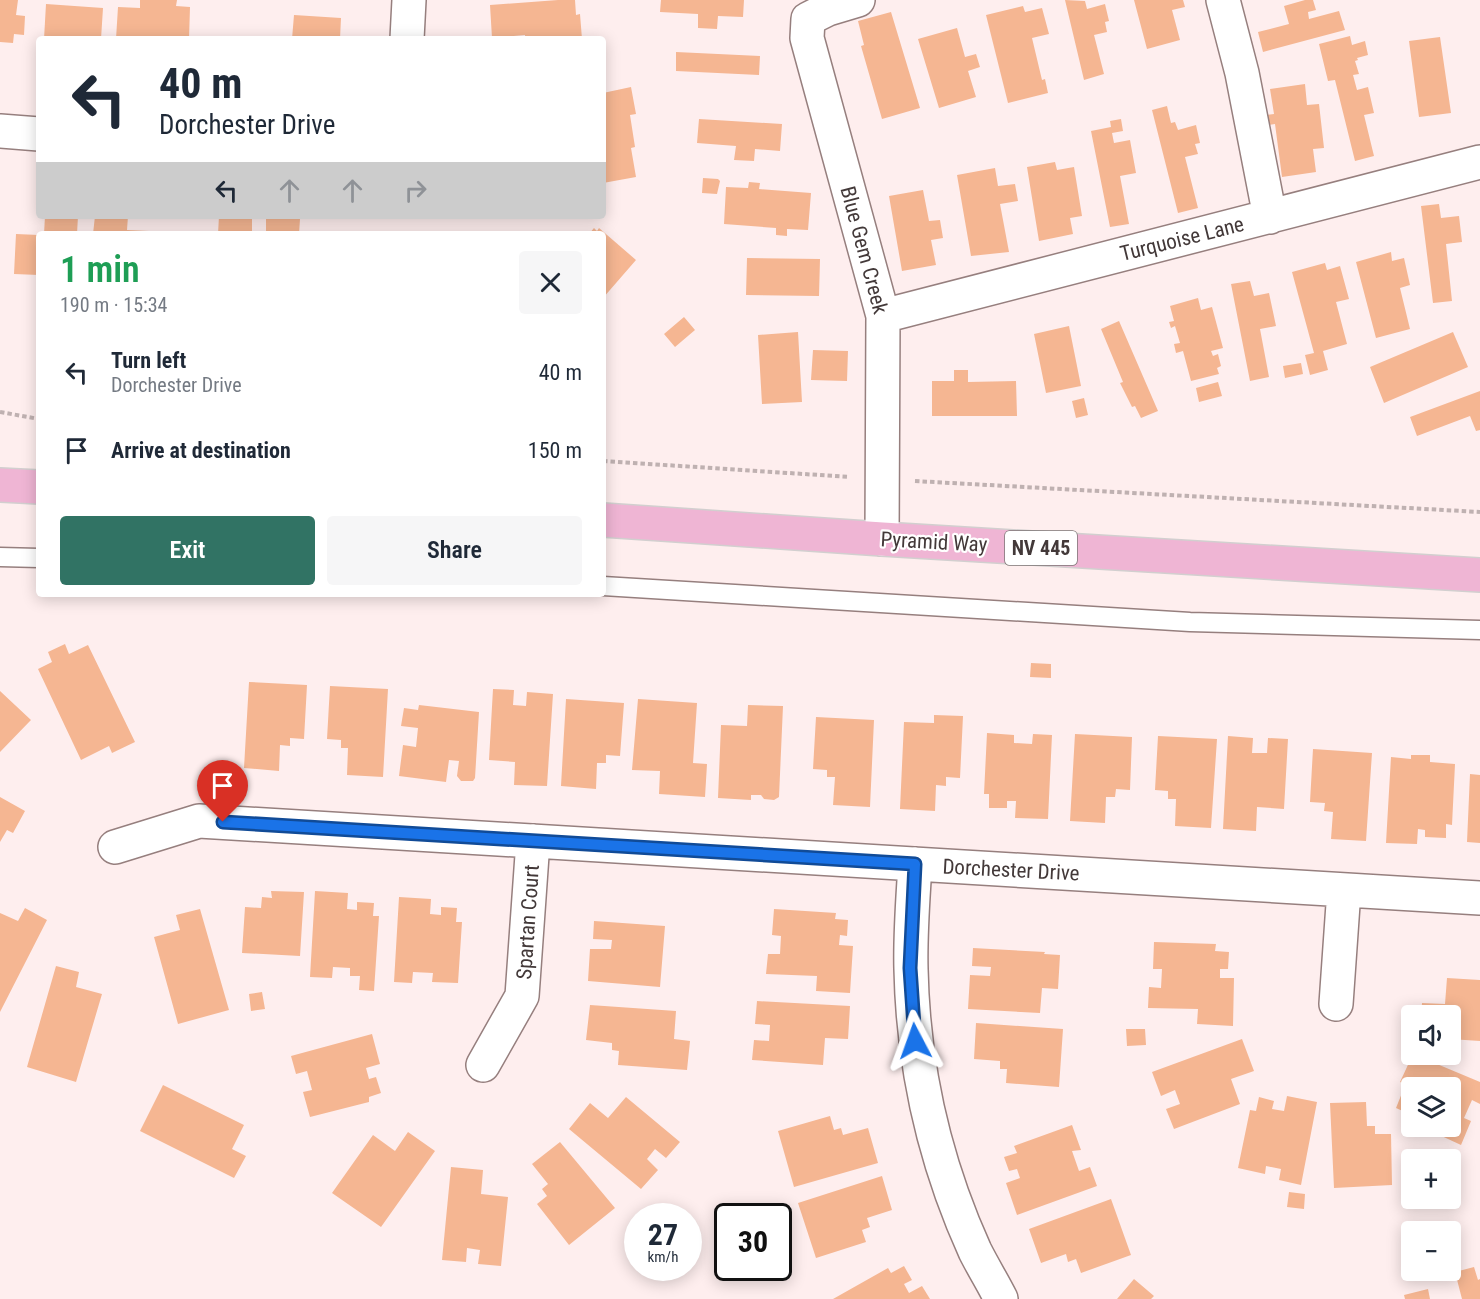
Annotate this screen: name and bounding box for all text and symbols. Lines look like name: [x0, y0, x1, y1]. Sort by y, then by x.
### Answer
text: 40 m: [159, 59, 242, 108]
icon: left: [60, 60, 138, 138]
text: Dorchester Drive: [159, 109, 335, 141]
icon: left: [210, 174, 243, 207]
icon: ahead: [273, 174, 306, 207]
icon: ahead: [336, 174, 369, 207]
icon: right: [399, 174, 432, 207]
street label: Blue Gem Creek: [835, 184, 893, 317]
street label: Turquoise Lane: [1118, 212, 1246, 266]
text: 1 min: [60, 249, 140, 291]
button: close: [519, 251, 582, 314]
text: 190 m · 15:34: [60, 293, 167, 317]
text: Turn left: [111, 348, 186, 373]
icon: left: [60, 356, 93, 389]
text: 40 m: [539, 360, 582, 385]
text: Dorchester Drive: [111, 373, 242, 397]
icon: arrive: [60, 434, 93, 467]
text: Arrive at destination: [111, 438, 291, 463]
text: 150 m: [528, 438, 582, 463]
button: Exit: [60, 516, 315, 585]
button: Share: [327, 516, 582, 585]
street label: Pyramid Way: [880, 527, 988, 557]
road number: NV 445: [1005, 531, 1077, 565]
pin: [197, 760, 248, 822]
icon: arrive: [206, 769, 239, 802]
street label: Dorchester Drive: [942, 854, 1080, 886]
street label: Spartan Court: [512, 864, 544, 980]
map controls: [1401, 1005, 1461, 1281]
button: sound: [1401, 1005, 1461, 1065]
position arrow: [883, 1009, 947, 1073]
button: layers: [1401, 1077, 1461, 1137]
button: +: [1401, 1149, 1461, 1209]
speed limit sign: 30: [714, 1203, 792, 1281]
text: 27: [648, 1217, 678, 1252]
button: −: [1401, 1221, 1461, 1281]
text: km/h: [648, 1248, 678, 1266]

